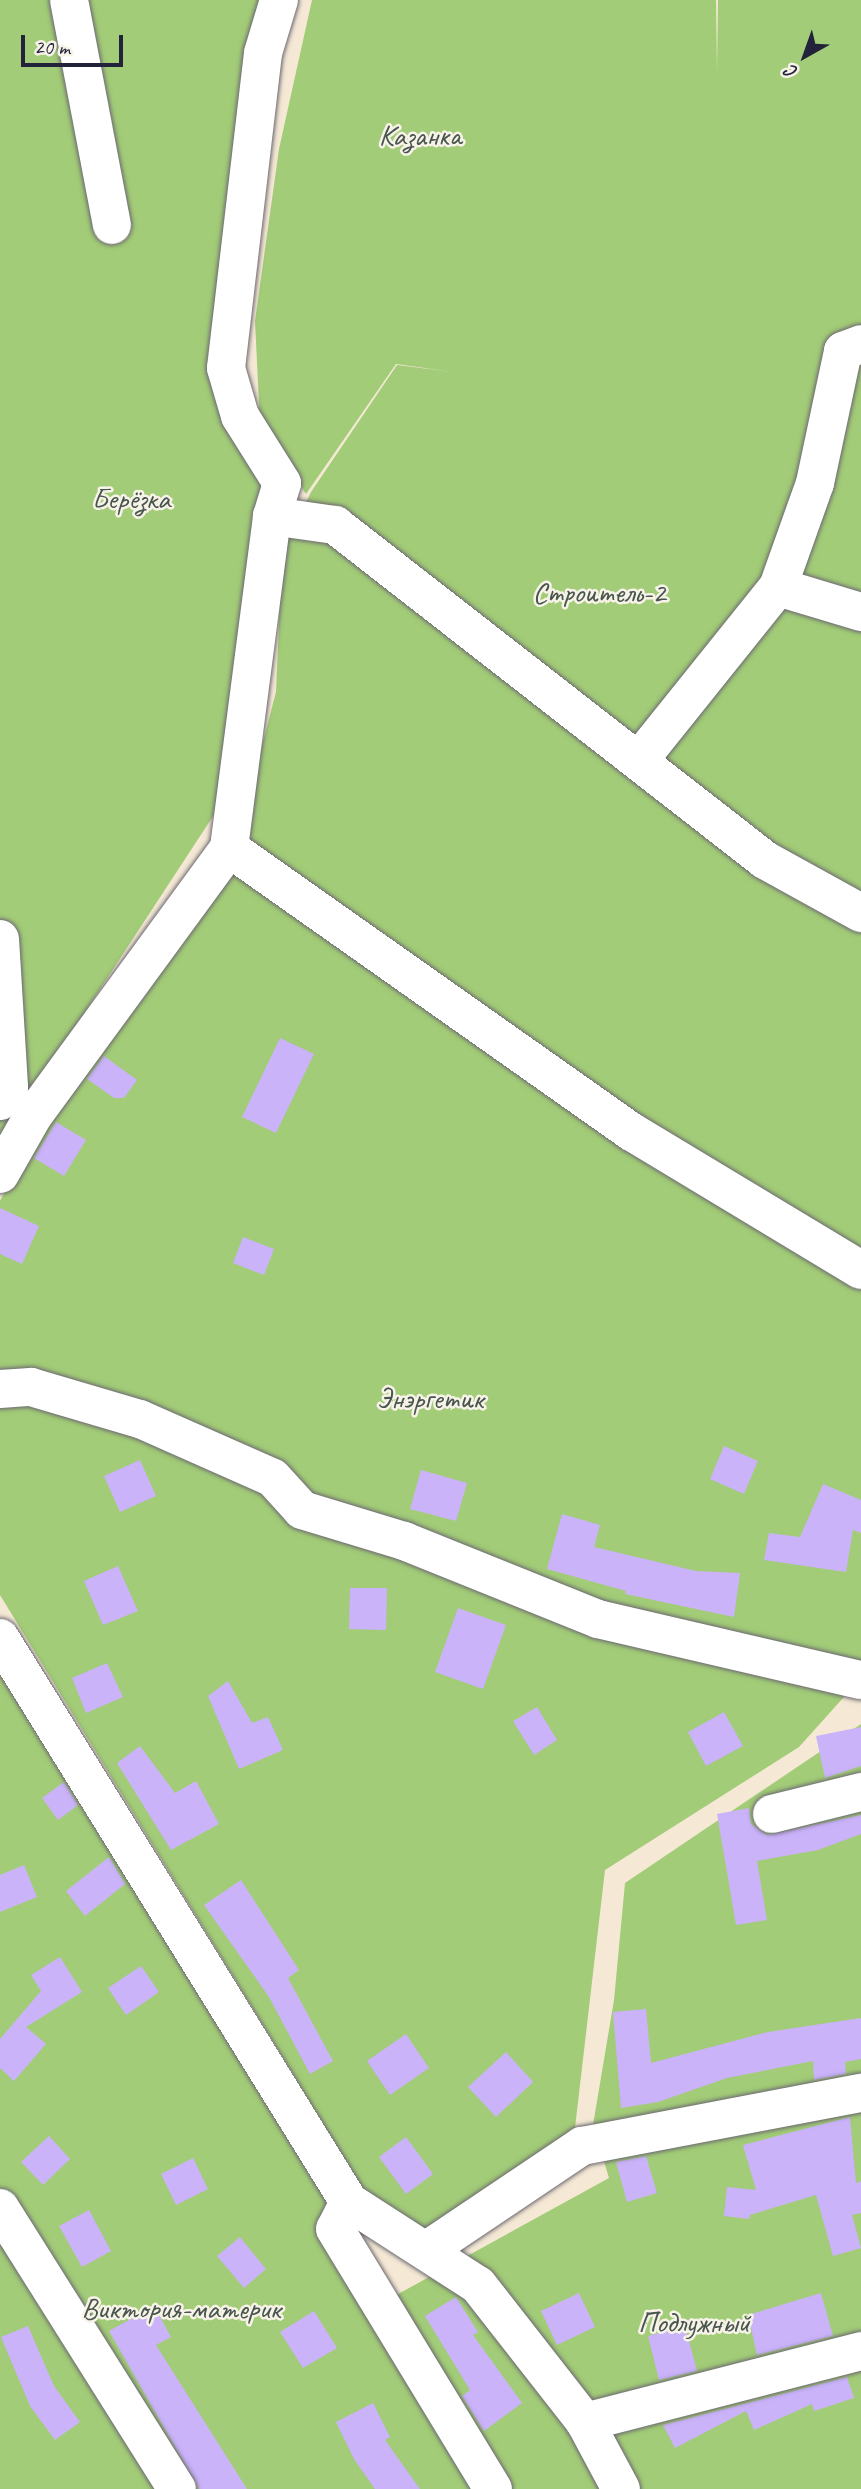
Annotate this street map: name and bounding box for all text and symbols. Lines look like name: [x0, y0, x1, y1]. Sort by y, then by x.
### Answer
scale bar: [24, 21, 126, 65]
north arrow: [770, 21, 840, 91]
text: 20 m: [34, 34, 70, 60]
text: С: [780, 60, 803, 84]
park label: Казанка: [379, 117, 461, 153]
park label: Берёзка: [92, 480, 170, 516]
park label: Строитель-2: [532, 574, 666, 610]
park label: Энэргетик: [377, 1380, 483, 1416]
park label: Виктория-материк: [81, 2290, 281, 2326]
park label: Подлужный: [638, 2304, 750, 2340]

